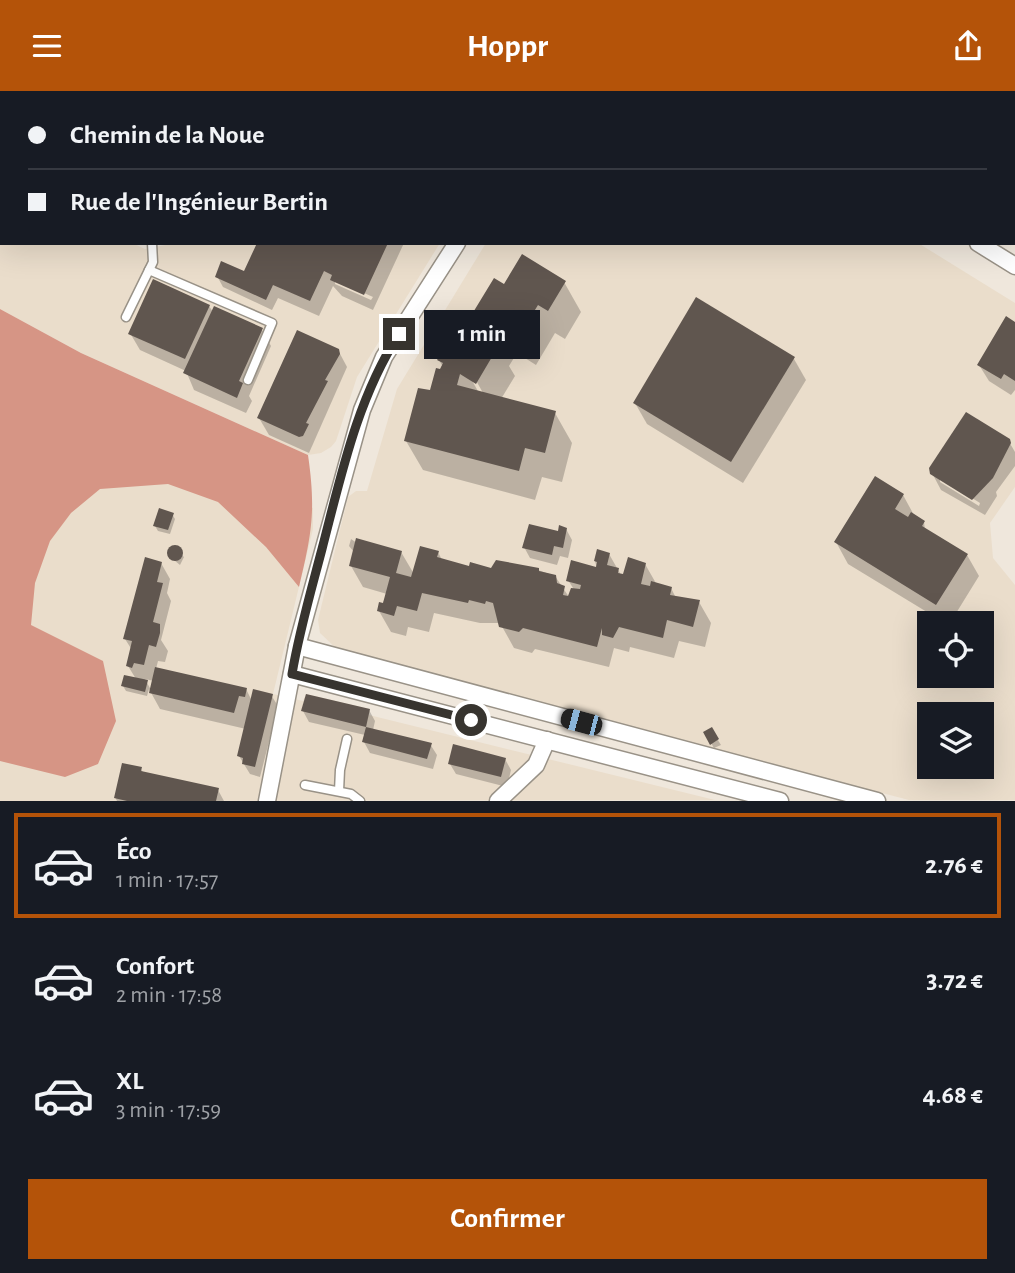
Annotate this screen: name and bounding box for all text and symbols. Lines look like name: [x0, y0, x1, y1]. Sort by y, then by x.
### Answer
icon: menu: [28, 27, 66, 65]
icon: share: [949, 27, 987, 65]
text: Hoppr: [467, 30, 548, 62]
text: Chemin de la Noue: [70, 122, 265, 148]
text: Rue de l'Ingénieur Bertin: [70, 189, 328, 215]
callout: 1 min: [424, 309, 539, 359]
route end: [383, 318, 415, 350]
text: 1 min: [458, 323, 506, 346]
map controls: [917, 611, 994, 779]
button: locate: [917, 611, 994, 688]
button: layers: [917, 702, 994, 779]
route start: [455, 704, 487, 736]
car: [558, 706, 605, 738]
icon: car: [32, 834, 95, 897]
text: Éco: [116, 838, 152, 864]
text: 2.76 €: [925, 852, 983, 878]
text: 1 min · 17:57: [116, 869, 218, 892]
icon: car: [32, 949, 95, 1012]
text: Confort: [116, 953, 194, 979]
text: 3.72 €: [926, 967, 983, 993]
text: 2 min · 17:58: [116, 984, 222, 1007]
icon: car: [32, 1064, 95, 1127]
text: XL: [116, 1068, 143, 1094]
text: 4.68 €: [923, 1082, 983, 1108]
text: 3 min · 17:59: [116, 1099, 221, 1122]
button: Confirmer: [28, 1179, 987, 1259]

